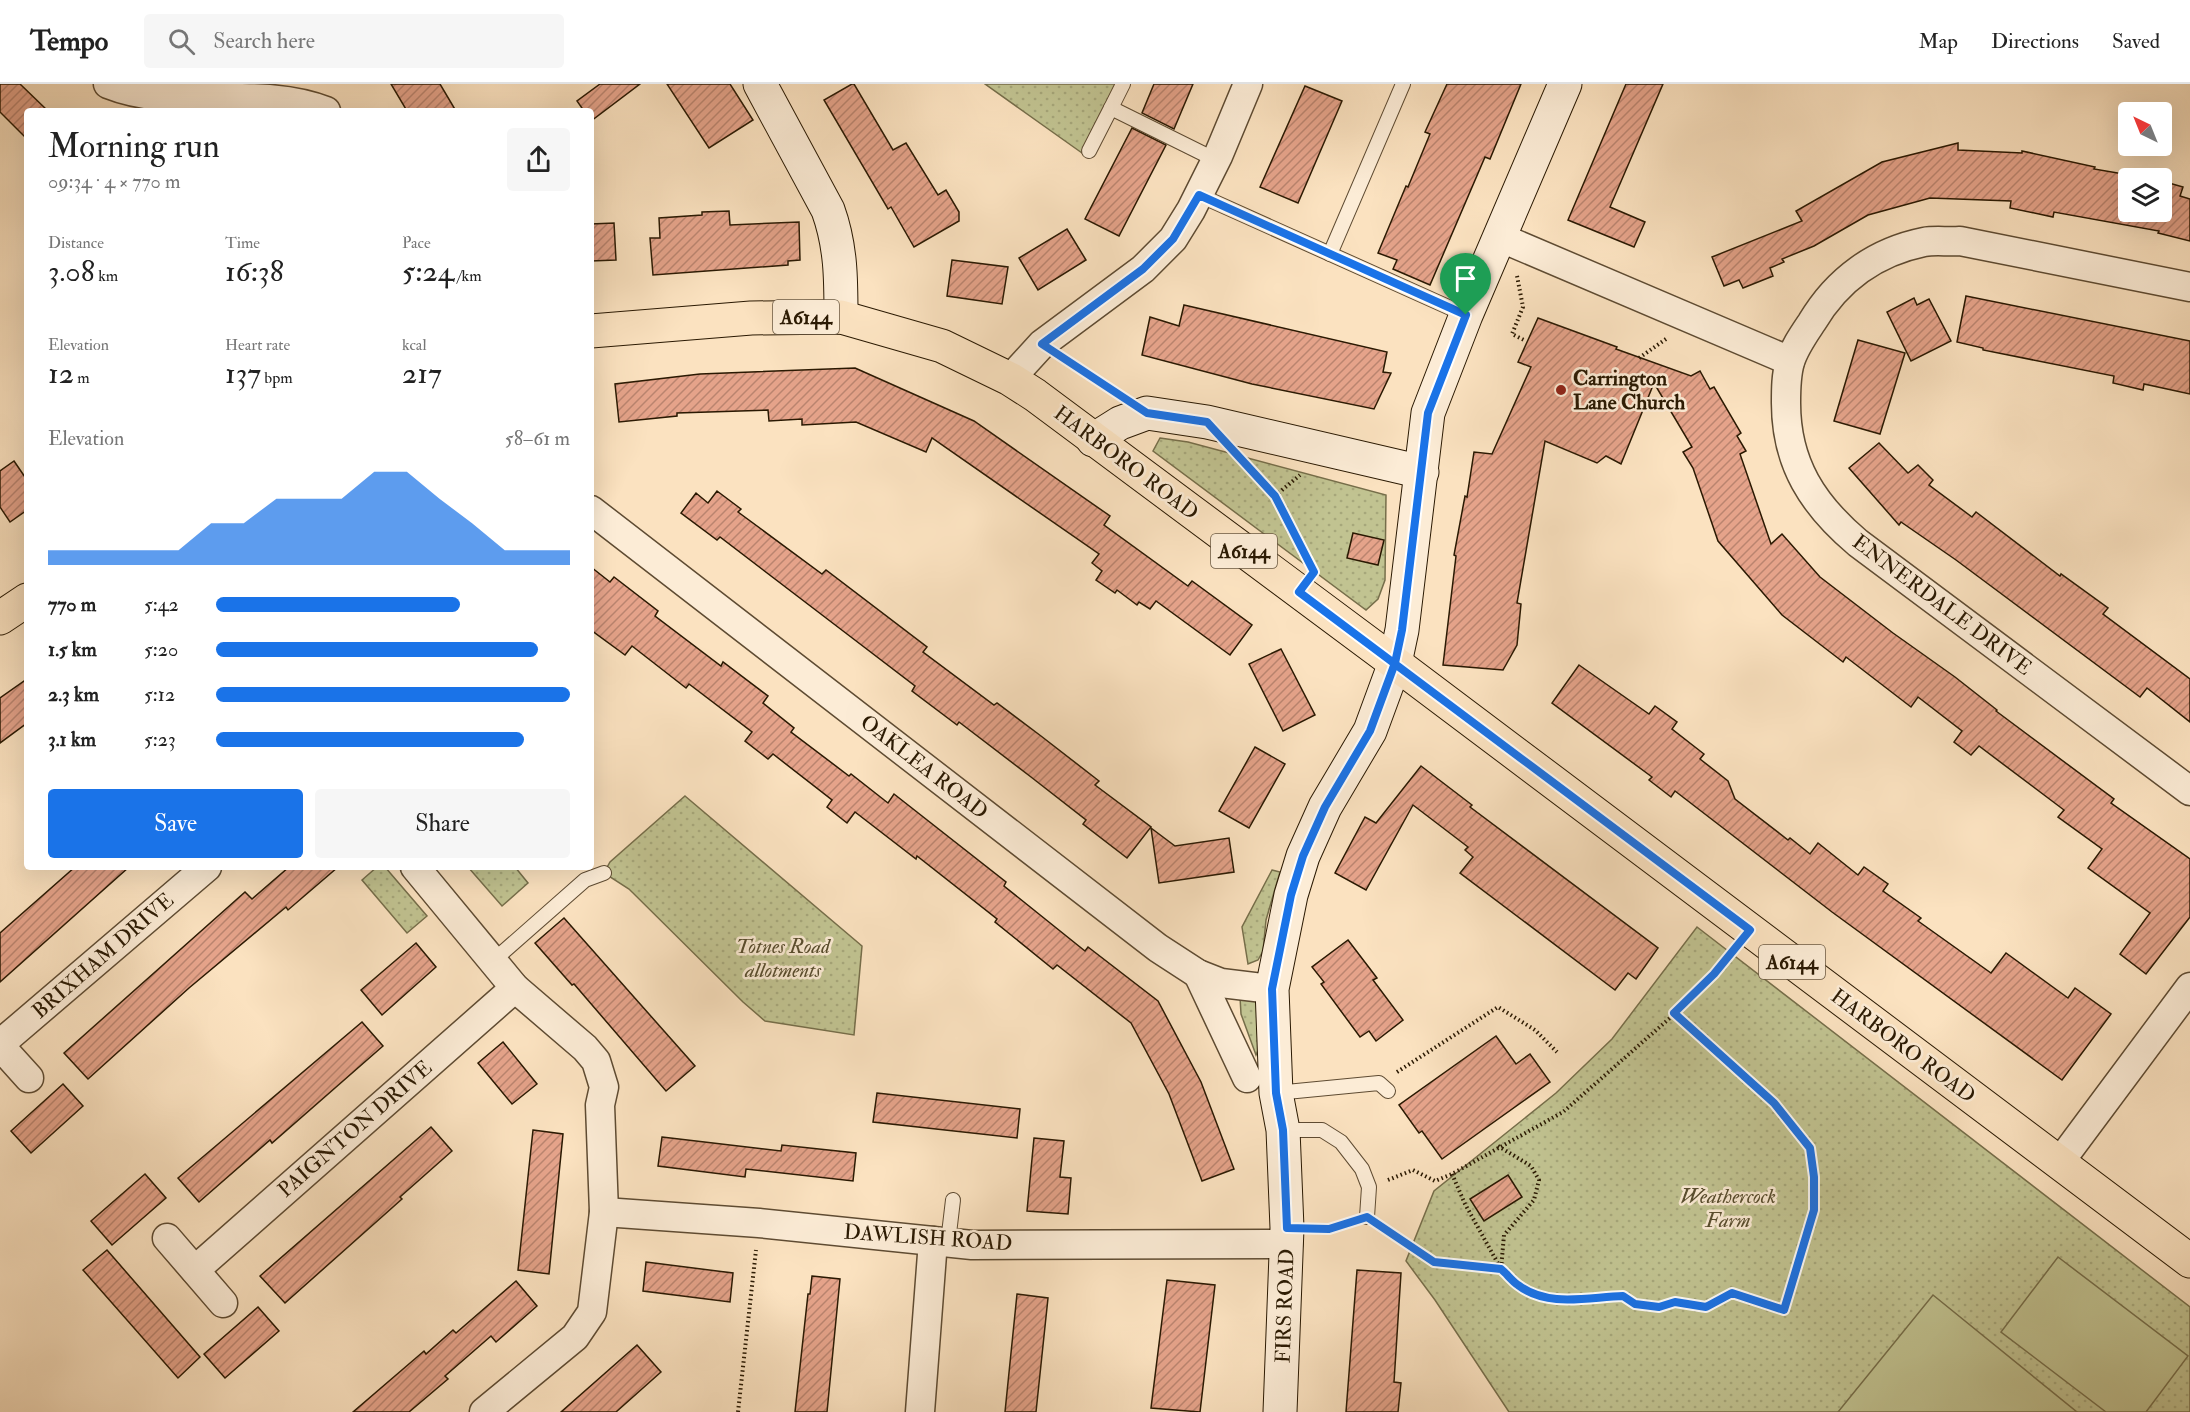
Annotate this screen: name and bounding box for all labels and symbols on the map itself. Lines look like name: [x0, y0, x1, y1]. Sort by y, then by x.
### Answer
north arrow: [2118, 102, 2172, 156]
pin: [1440, 253, 1491, 315]
road number: A6144: [773, 300, 839, 334]
place label: Carrington Lane Church: [1573, 365, 1685, 416]
marker: Carrington Lane Church: [1554, 383, 1568, 397]
street label: HARBORO ROAD: [1048, 400, 1204, 526]
street label: ENNERDALE DRIVE: [1847, 529, 2037, 681]
road number: A6144: [1211, 534, 1277, 568]
street label: OAKLEA ROAD: [855, 709, 993, 825]
street label: BRIXHAM DRIVE: [27, 887, 179, 1025]
park label: Totnes Road allotments: [736, 933, 831, 984]
road number: A6144: [1759, 945, 1825, 979]
street label: HARBORO ROAD: [1825, 983, 1981, 1109]
street label: PAIGNTON DRIVE: [272, 1055, 438, 1203]
park label: Weathercock Farm: [1680, 1183, 1776, 1234]
street label: DAWLISH ROAD: [843, 1219, 1013, 1257]
street label: FIRS ROAD: [1270, 1248, 1300, 1364]

